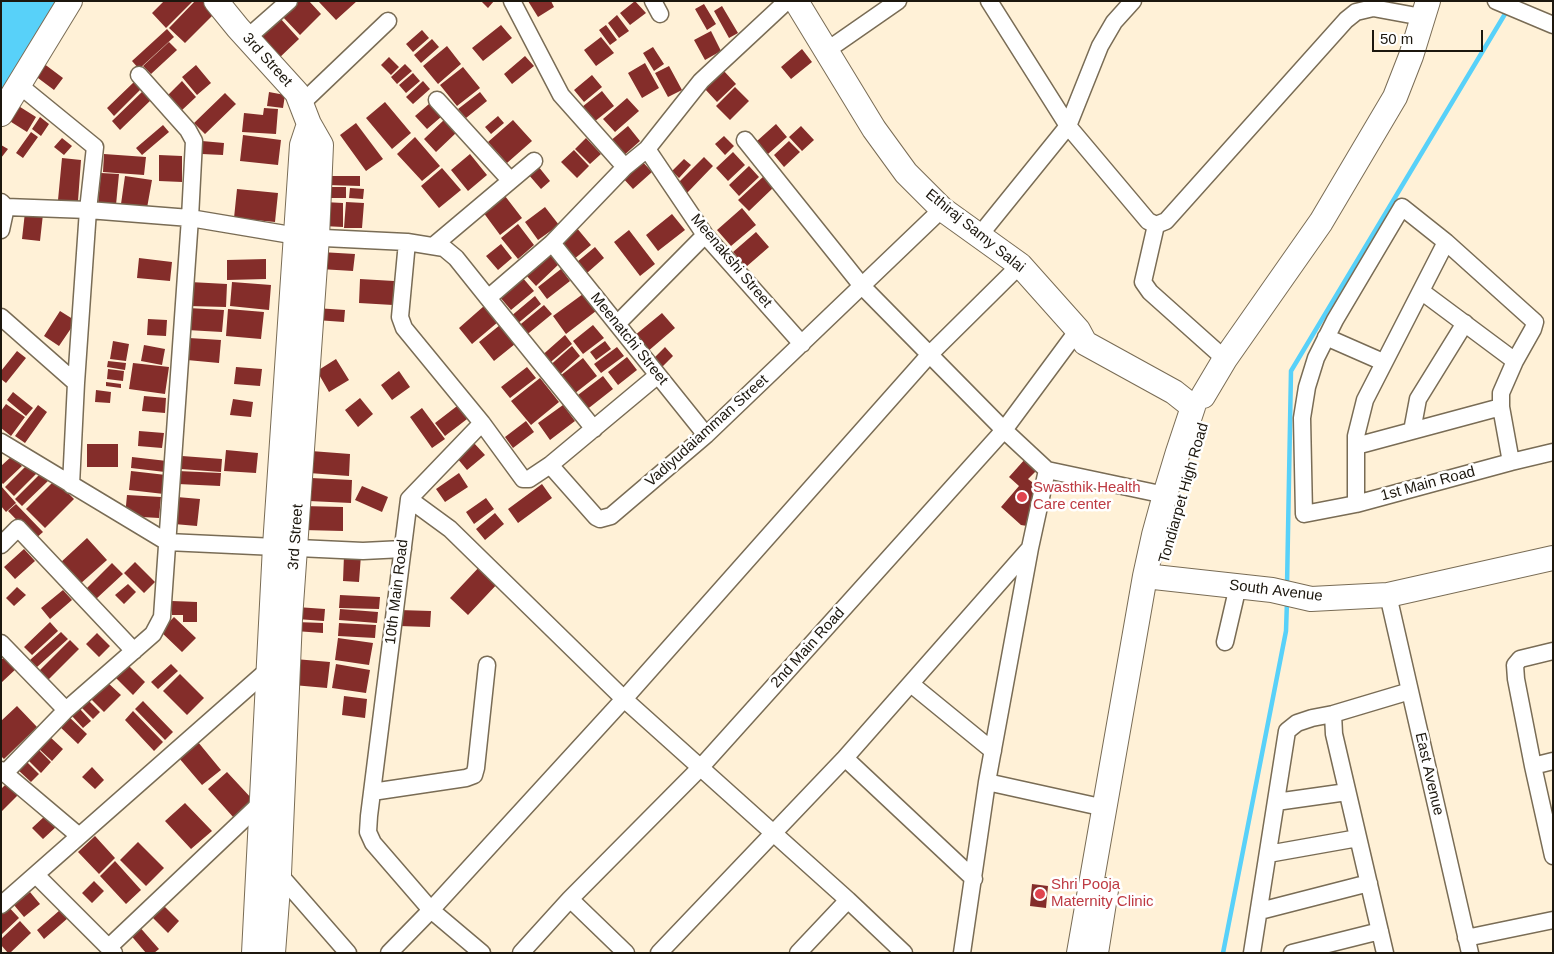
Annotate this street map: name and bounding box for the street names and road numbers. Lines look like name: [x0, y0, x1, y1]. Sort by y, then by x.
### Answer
street label: 3rd Street: [238, 30, 296, 90]
street label: Ethiraj Samy Salai: [922, 185, 1028, 277]
street label: Meenakshi Street: [687, 211, 775, 311]
street label: Meenatchi Street: [586, 289, 672, 389]
street label: Vadiyudaiamman Street: [642, 371, 772, 491]
street label: Tondiarpet High Road: [1155, 421, 1213, 565]
street label: 1st Main Road: [1379, 463, 1477, 505]
street label: 3rd Street: [285, 504, 307, 570]
street label: 10th Main Road: [382, 538, 412, 646]
street label: South Avenue: [1228, 576, 1324, 606]
street label: 2nd Main Road: [767, 604, 849, 692]
street label: East Avenue: [1411, 731, 1447, 817]

